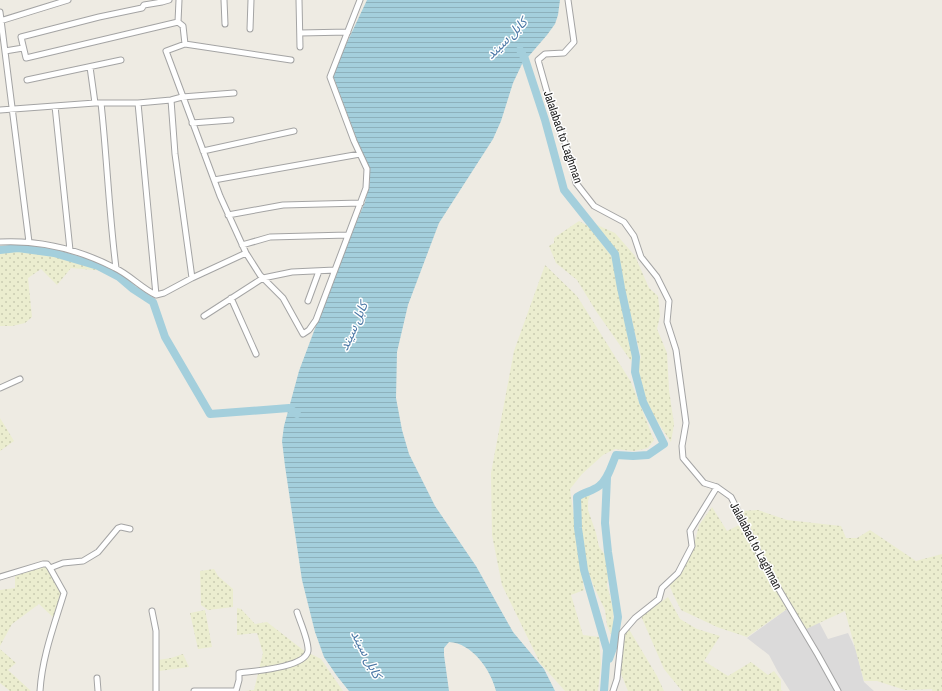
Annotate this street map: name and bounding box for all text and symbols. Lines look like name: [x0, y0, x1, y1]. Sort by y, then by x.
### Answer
water label: کابل سيند: [482, 12, 532, 63]
street label: Jalalabad to Laghman: [540, 89, 586, 185]
water label: کابل سيند: [335, 297, 373, 353]
street label: Jalalabad to Laghman: [726, 499, 786, 593]
water label: کابل سيند: [347, 627, 387, 683]

